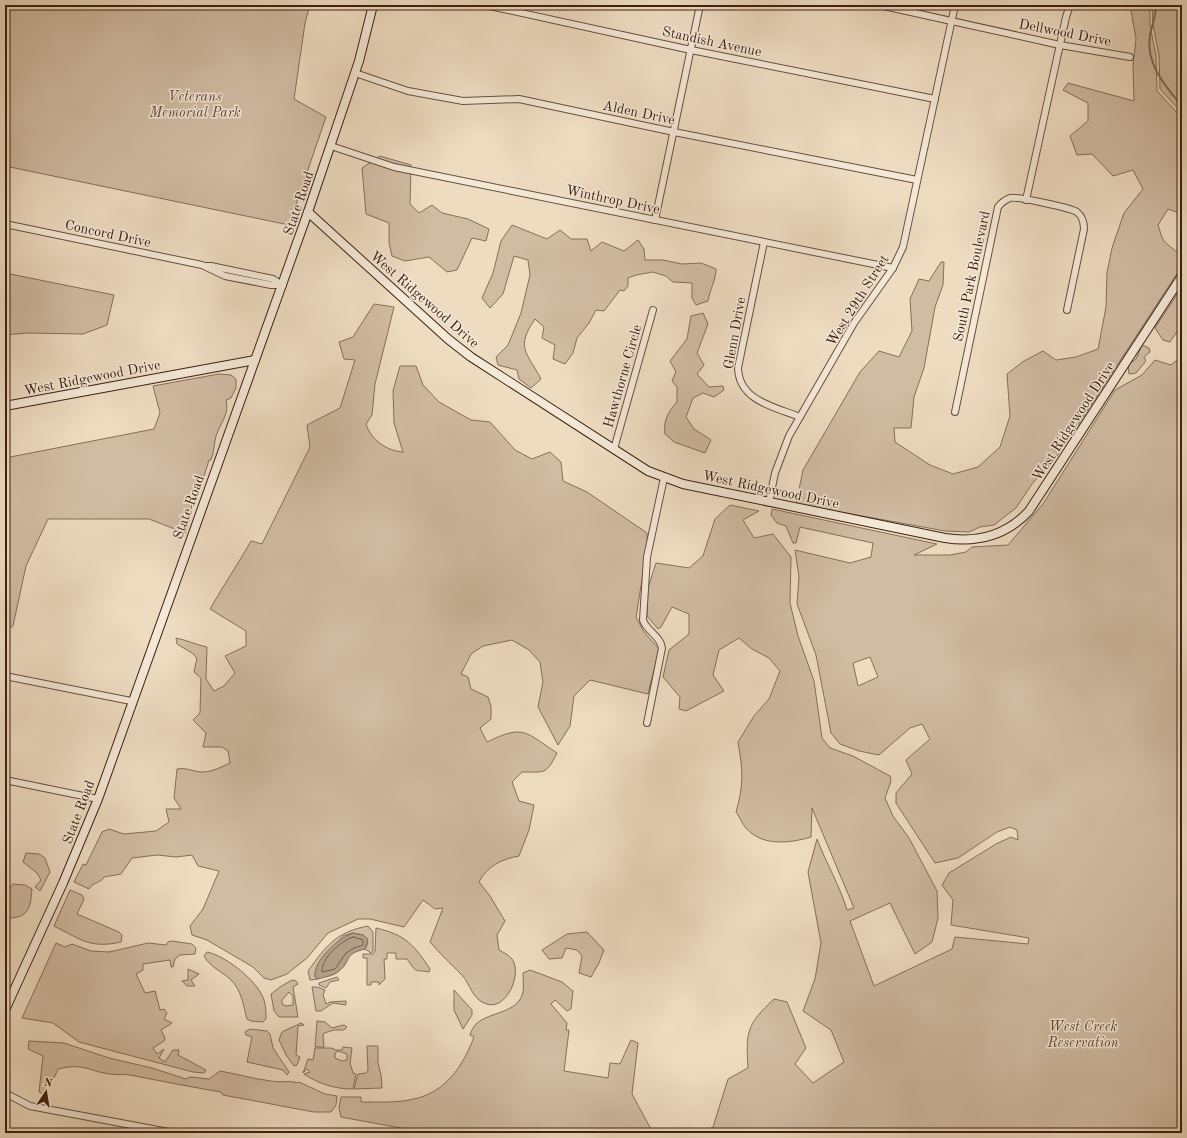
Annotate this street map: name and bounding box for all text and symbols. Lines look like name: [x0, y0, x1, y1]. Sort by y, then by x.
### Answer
street label: Dellwood Drive: [1017, 17, 1112, 49]
street label: Standish Avenue: [661, 25, 763, 59]
park label: Veterans Memorial Park: [148, 90, 241, 120]
street label: Alden Drive: [601, 99, 676, 127]
street label: State Road: [281, 169, 316, 237]
street label: Winthrop Drive: [565, 183, 661, 217]
street label: South Park Boulevard: [951, 209, 993, 343]
street label: Concord Drive: [64, 218, 152, 250]
street label: West Ridgewood Drive: [367, 249, 481, 351]
street label: West 29th Street: [824, 252, 892, 349]
street label: Glenn Drive: [722, 296, 748, 370]
street label: Hawthorne Circle: [602, 323, 644, 430]
street label: West Ridgewood Drive: [23, 358, 162, 398]
street label: West Ridgewood Drive: [1030, 359, 1118, 484]
street label: West Ridgewood Drive: [701, 469, 840, 511]
street label: State Road: [171, 473, 207, 541]
street label: State Road: [60, 779, 97, 846]
park label: West Creek Reservation: [1046, 1020, 1119, 1050]
north arrow: [26, 1072, 66, 1112]
text: N: [43, 1077, 54, 1090]

